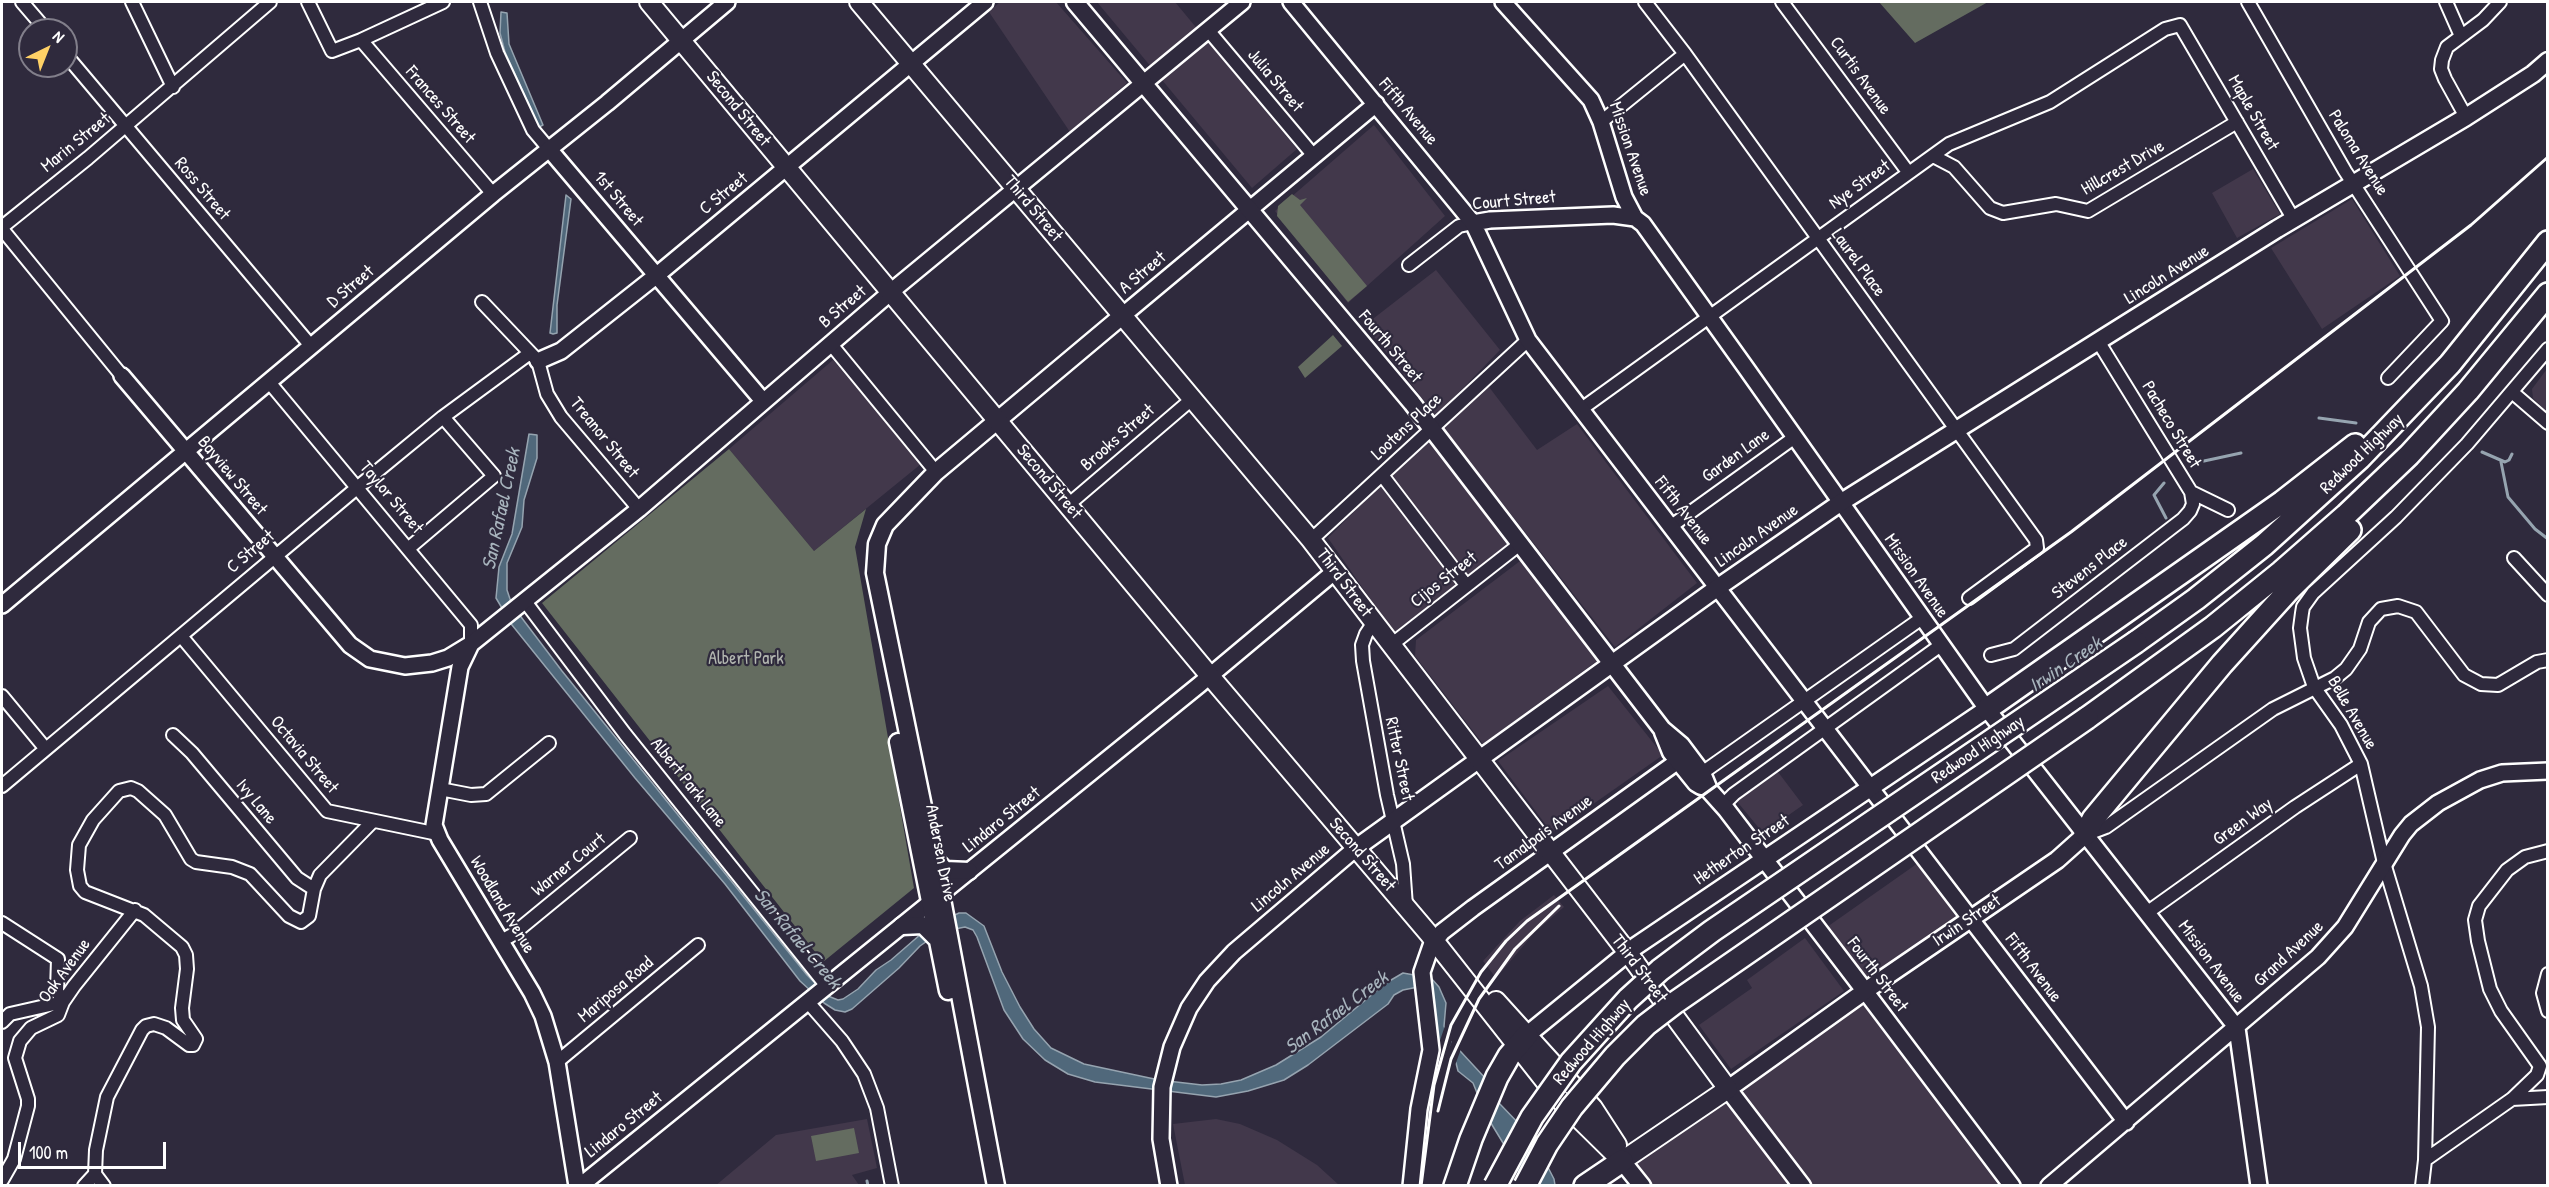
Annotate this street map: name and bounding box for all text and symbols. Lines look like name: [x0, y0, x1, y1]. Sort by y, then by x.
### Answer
north arrow: [18, 18, 78, 78]
text: N: [48, 25, 70, 47]
street label: Curtis Avenue: [1825, 33, 1895, 119]
street label: Julia Street: [1242, 45, 1308, 117]
street label: Frances Street: [400, 62, 480, 148]
street label: Second Street: [701, 67, 775, 151]
street label: Maple Street: [2223, 71, 2283, 155]
street label: Fifth Avenue: [1374, 74, 1442, 150]
street label: Mission Avenue: [1604, 99, 1656, 199]
street label: Paloma Avenue: [2323, 106, 2393, 200]
street label: Marin Street: [37, 109, 115, 177]
street label: Hillcrest Drive: [2078, 136, 2168, 200]
street label: Ross Street: [170, 153, 234, 225]
street label: Nye Street: [1825, 156, 1895, 214]
street label: 1st Street: [589, 167, 647, 231]
street label: C Street: [695, 168, 753, 220]
street label: Third Street: [999, 171, 1067, 247]
street label: Court Street: [1471, 187, 1557, 215]
street label: Laurel Place: [1826, 225, 1890, 301]
street label: Lincoln Avenue: [2121, 240, 2213, 310]
street label: A Street: [1115, 247, 1171, 299]
street label: D Street: [323, 261, 379, 313]
street label: B Street: [815, 281, 871, 333]
street label: Fourth Street: [1353, 306, 1427, 388]
street label: Pacheco Street: [2137, 378, 2205, 472]
street label: Lootens Place: [1367, 389, 1447, 465]
street label: Treanor Street: [565, 393, 643, 483]
street label: Brooks Street: [1077, 400, 1159, 476]
street label: Redwood Highway: [2316, 409, 2408, 499]
street label: Garden Lane: [1698, 424, 1774, 488]
street label: Bayview Street: [193, 432, 271, 520]
street label: Second Street: [1012, 440, 1086, 524]
water label: San Rafael Creek: [477, 446, 527, 572]
street label: Taylor Street: [354, 457, 428, 539]
street label: Fifth Avenue: [1650, 473, 1716, 549]
street label: Lincoln Avenue: [1712, 500, 1802, 572]
street label: C Street: [223, 526, 279, 578]
street label: Mission Avenue: [1879, 530, 1953, 622]
street label: Stevens Place: [2048, 532, 2132, 604]
street label: Third Street: [1311, 545, 1377, 621]
street label: Cijos Street: [1406, 547, 1482, 613]
water label: Irwin Creek: [2025, 632, 2107, 698]
park label: Albert Park: [708, 648, 784, 670]
street label: Belle Avenue: [2322, 673, 2382, 753]
street label: Redwood Highway: [1927, 711, 2029, 789]
street label: Octavia Street: [265, 712, 343, 798]
street label: Ritter Street: [1380, 715, 1418, 803]
street label: Albert Park Lane: [645, 734, 731, 832]
street label: Ivy Lane: [231, 775, 281, 829]
street label: Lindaro Street: [959, 782, 1045, 858]
street label: Tamalpais Avenue: [1491, 790, 1597, 876]
street label: Green Way: [2209, 793, 2277, 851]
street label: Andersen Drive: [920, 803, 960, 903]
street label: Hetherton Street: [1690, 810, 1794, 890]
street label: Second Street: [1324, 814, 1400, 896]
street label: Warner Court: [528, 829, 610, 901]
street label: Lincoln Avenue: [1247, 839, 1335, 917]
street label: Woodland Avenue: [465, 853, 539, 957]
water label: San Rafael Creek: [748, 884, 846, 994]
street label: Irwin Street: [1929, 890, 2005, 952]
street label: Mission Avenue: [2173, 916, 2249, 1008]
street label: Grand Avenue: [2250, 916, 2328, 992]
street label: Fifth Avenue: [2000, 929, 2066, 1007]
street label: Third Street: [1606, 931, 1672, 1007]
street label: Fourth Street: [1842, 933, 1912, 1017]
street label: Oak Avenue: [34, 935, 96, 1007]
street label: Mariposa Road: [574, 952, 658, 1028]
water label: San Rafael Creek: [1281, 966, 1393, 1060]
street label: Redwood Highway: [1549, 994, 1635, 1090]
street label: Lindaro Street: [581, 1087, 667, 1163]
scale bar: [21, 1130, 170, 1168]
text: 100 m: [29, 1140, 68, 1165]

